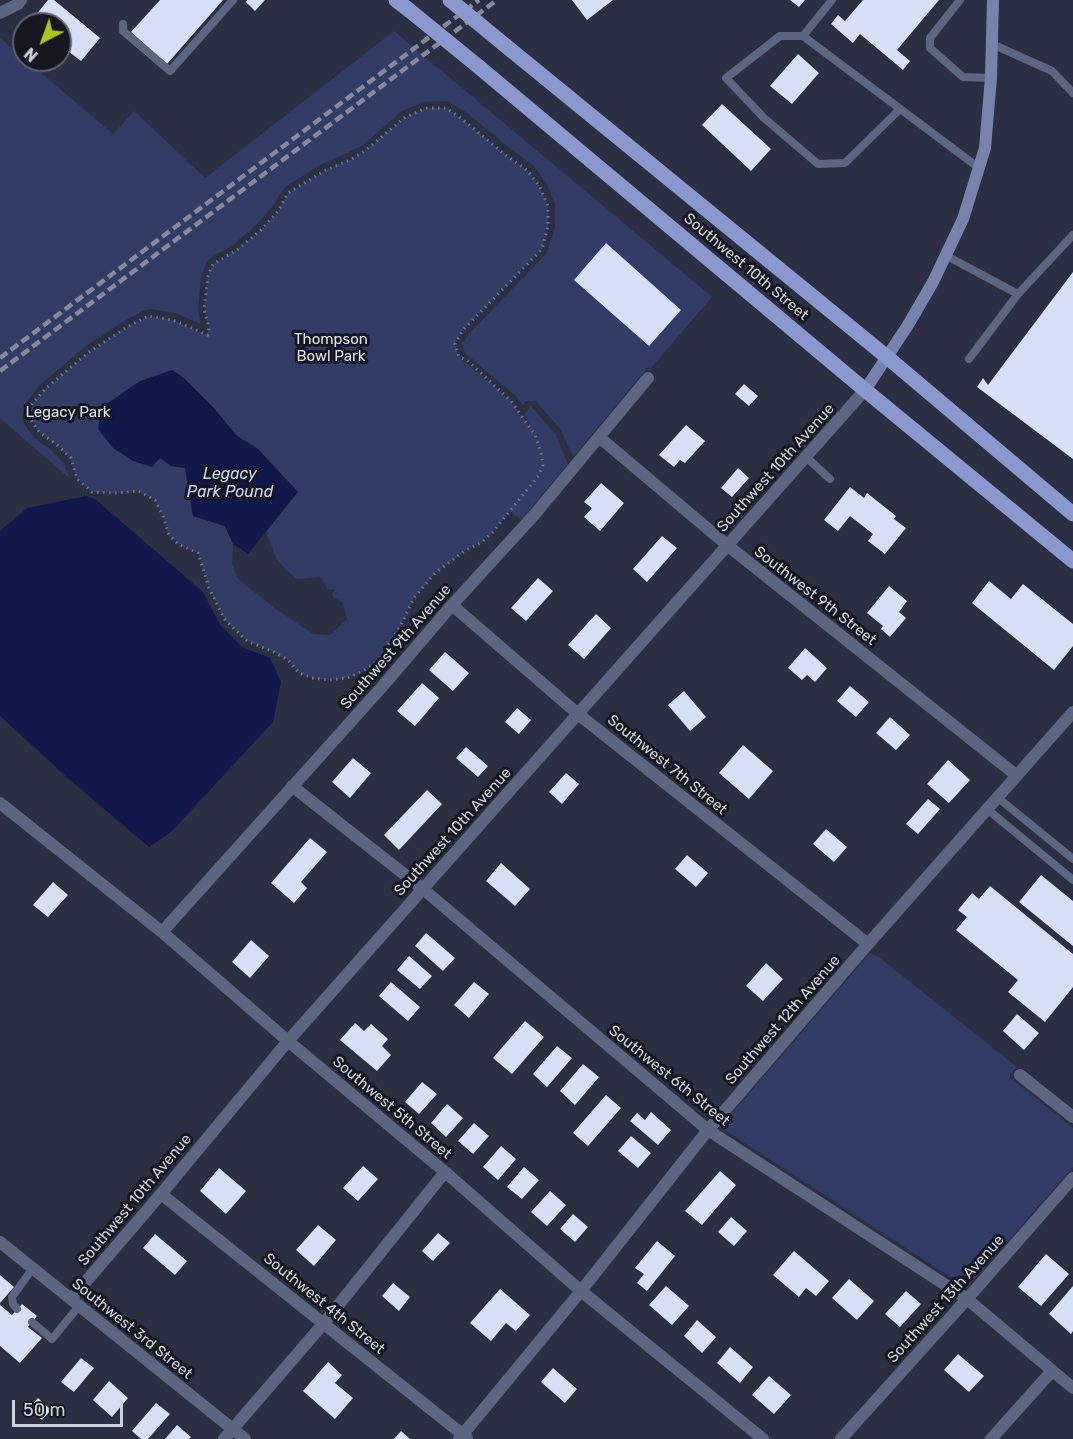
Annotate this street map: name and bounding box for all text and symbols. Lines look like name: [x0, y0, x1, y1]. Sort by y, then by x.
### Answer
north arrow: [12, 12, 72, 72]
text: N: [21, 44, 42, 65]
street label: Southwest 10th Street: [680, 210, 812, 324]
park label: Thompson Bowl Park: [294, 331, 368, 366]
street label: Southwest 10th Avenue: [714, 400, 838, 536]
park label: Legacy Park: [25, 404, 111, 422]
water label: Legacy Park Pound: [187, 464, 273, 502]
street label: Southwest 9th Street: [750, 543, 880, 649]
street label: Southwest 9th Avenue: [337, 581, 455, 713]
street label: Southwest 7th Street: [603, 711, 731, 819]
street label: Southwest 10th Avenue: [391, 764, 515, 900]
street label: Southwest 12th Avenue: [722, 952, 844, 1088]
street label: Southwest 6th Street: [605, 1022, 733, 1130]
street label: Southwest 5th Street: [329, 1053, 455, 1163]
street label: Southwest 10th Avenue: [75, 1130, 195, 1270]
street label: Southwest 13th Avenue: [884, 1231, 1008, 1367]
street label: Southwest 4th Street: [260, 1250, 388, 1358]
street label: Southwest 3rd Street: [68, 1275, 196, 1383]
scale bar: [15, 1388, 126, 1426]
text: 50 m: [23, 1399, 66, 1421]

